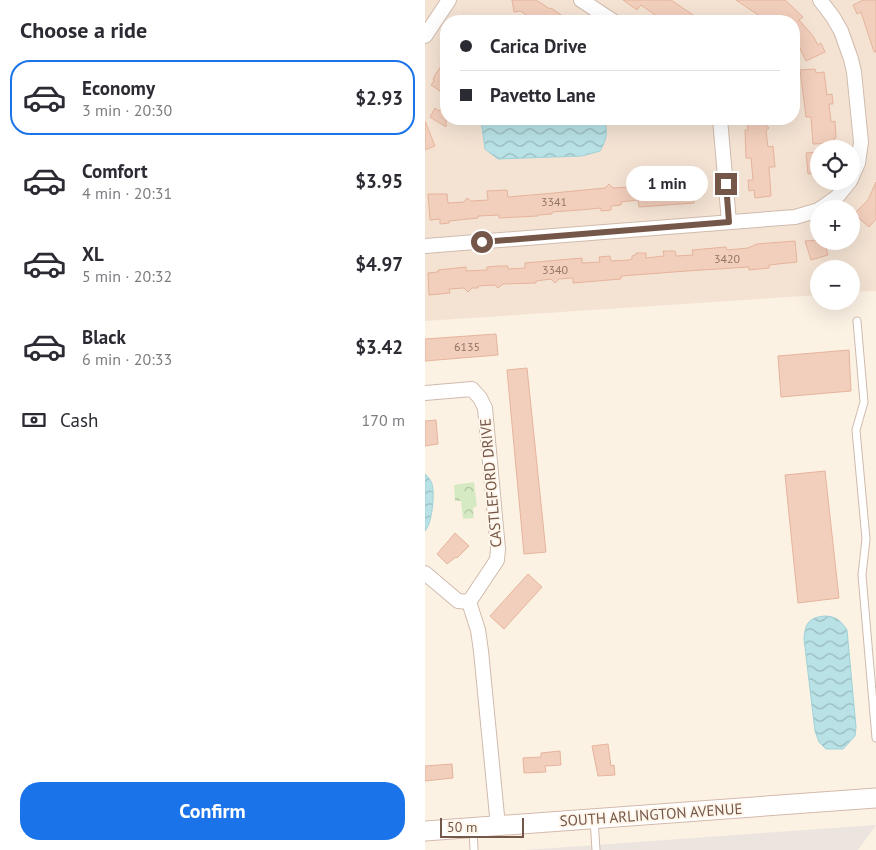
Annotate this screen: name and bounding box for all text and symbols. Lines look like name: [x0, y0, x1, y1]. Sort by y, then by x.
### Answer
text: Choose a ride: [20, 16, 147, 44]
text: Carica Drive: [490, 34, 587, 58]
icon: car: [22, 75, 67, 120]
text: Economy: [82, 76, 155, 100]
text: Pavetto Lane: [490, 83, 596, 107]
text: $2.93: [355, 86, 403, 110]
text: 3 min · 20:30: [82, 100, 172, 120]
map controls: [810, 140, 860, 310]
button: locate: [810, 140, 860, 190]
icon: car: [22, 158, 67, 203]
text: Comfort: [82, 159, 148, 183]
callout: 1 min: [626, 166, 709, 202]
text: $3.95: [355, 169, 403, 193]
text: 1 min: [647, 173, 687, 193]
route end: [715, 173, 737, 195]
text: 4 min · 20:31: [82, 183, 172, 203]
house number: 3341: [541, 194, 567, 209]
button: +: [810, 200, 860, 250]
route start: [471, 231, 493, 253]
icon: car: [22, 241, 67, 286]
text: XL: [82, 242, 104, 266]
house number: 3420: [714, 251, 741, 266]
text: $4.97: [355, 252, 403, 276]
button: −: [810, 260, 860, 310]
house number: 3340: [542, 262, 569, 277]
text: 5 min · 20:32: [82, 266, 172, 286]
icon: car: [22, 324, 67, 369]
text: Black: [82, 325, 126, 349]
text: $3.42: [355, 335, 403, 359]
house number: 6135: [454, 339, 480, 354]
text: 6 min · 20:33: [82, 349, 172, 369]
icon: cash: [20, 406, 48, 434]
text: Cash: [60, 408, 98, 432]
text: 170 m: [362, 410, 405, 430]
street label: CASTLEFORD DRIVE: [475, 418, 506, 548]
button: Confirm: [20, 782, 405, 840]
street label: SOUTH ARLINGTON AVENUE: [559, 799, 743, 830]
scale bar: [440, 815, 524, 838]
text: 50 m: [447, 818, 477, 836]

